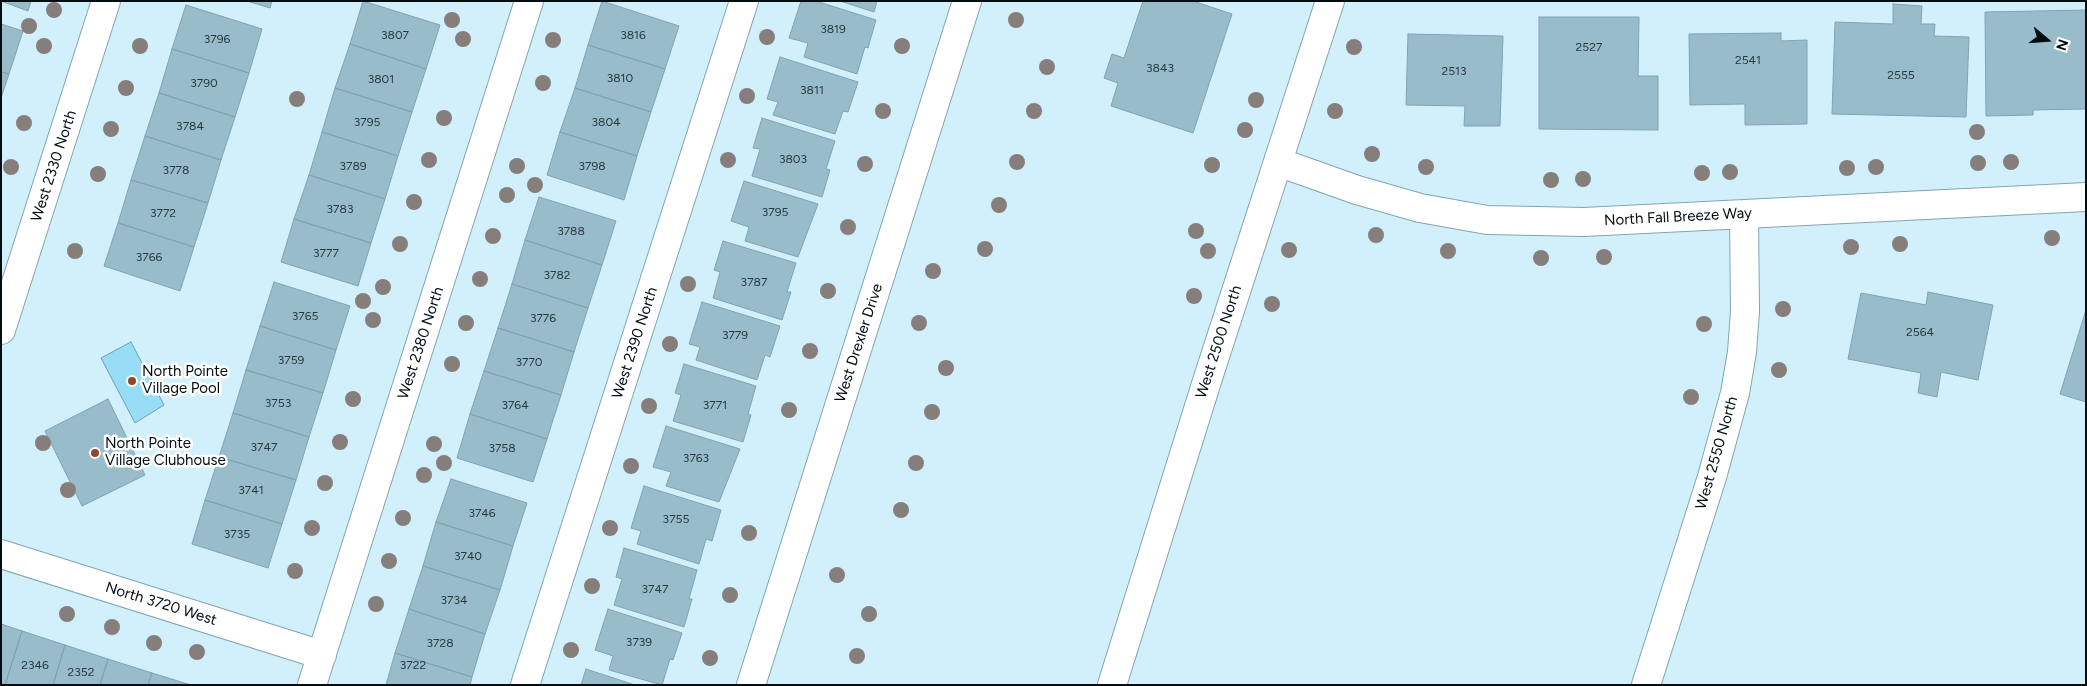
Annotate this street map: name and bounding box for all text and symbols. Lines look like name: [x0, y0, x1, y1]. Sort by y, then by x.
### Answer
north arrow: [2022, 15, 2072, 65]
house number: 3819: [820, 22, 846, 36]
house number: 3807: [381, 28, 409, 42]
house number: 3816: [620, 28, 646, 42]
house number: 3796: [204, 32, 230, 46]
text: N: [2052, 37, 2072, 53]
house number: 2527: [1576, 40, 1602, 54]
house number: 2541: [1735, 53, 1761, 67]
house number: 3843: [1146, 61, 1174, 75]
house number: 2513: [1441, 64, 1467, 78]
house number: 2555: [1887, 68, 1915, 82]
house number: 3810: [607, 71, 633, 85]
house number: 3801: [368, 72, 394, 86]
house number: 3790: [190, 76, 218, 90]
house number: 3811: [800, 83, 824, 97]
street label: West 2330 North: [28, 108, 80, 224]
house number: 3795: [354, 115, 380, 129]
house number: 3804: [591, 115, 621, 129]
house number: 3784: [176, 119, 204, 133]
house number: 3803: [779, 152, 807, 166]
house number: 3789: [339, 159, 367, 173]
house number: 3798: [578, 159, 606, 173]
house number: 3778: [163, 163, 189, 177]
house number: 3783: [327, 202, 353, 216]
street label: North Fall Breeze Way: [1604, 204, 1752, 230]
house number: 3795: [762, 205, 788, 219]
house number: 3772: [150, 206, 176, 220]
house number: 3788: [557, 224, 585, 238]
house number: 3777: [313, 246, 339, 260]
house number: 3766: [136, 250, 162, 264]
house number: 3782: [543, 268, 571, 282]
house number: 3787: [741, 275, 767, 289]
street label: West Drexler Drive: [831, 281, 887, 405]
street label: West 2500 North: [1192, 283, 1246, 401]
street label: West 2380 North: [394, 285, 448, 401]
street label: West 2390 North: [608, 285, 662, 401]
house number: 3765: [292, 309, 318, 323]
house number: 3776: [530, 311, 556, 325]
house number: 2564: [1906, 325, 1934, 339]
house number: 3779: [722, 328, 748, 342]
house number: 3759: [278, 353, 304, 367]
house number: 3770: [515, 355, 543, 369]
place label: North Pointe Village Pool: [142, 363, 228, 398]
marker: North Pointe Village Pool: [126, 375, 138, 387]
street label: West 2550 North: [1692, 394, 1742, 512]
house number: 3753: [265, 396, 291, 410]
house number: 3764: [501, 398, 529, 412]
house number: 3771: [703, 398, 727, 412]
place label: North Pointe Village Clubhouse: [105, 435, 226, 470]
house number: 3747: [251, 440, 277, 454]
house number: 3758: [488, 441, 516, 455]
marker: North Pointe Village Clubhouse: [89, 447, 101, 459]
house number: 3763: [683, 451, 709, 465]
house number: 3741: [238, 483, 264, 497]
house number: 3746: [468, 506, 496, 520]
house number: 3755: [663, 512, 689, 526]
house number: 3735: [224, 527, 250, 541]
house number: 3740: [454, 549, 482, 563]
street label: North 3720 West: [103, 578, 219, 630]
house number: 3747: [642, 582, 668, 596]
house number: 3734: [441, 593, 467, 607]
house number: 3739: [626, 635, 652, 649]
house number: 3728: [426, 636, 454, 650]
house number: 2346: [21, 658, 49, 672]
house number: 3722: [400, 658, 426, 672]
house number: 2352: [68, 665, 94, 679]

